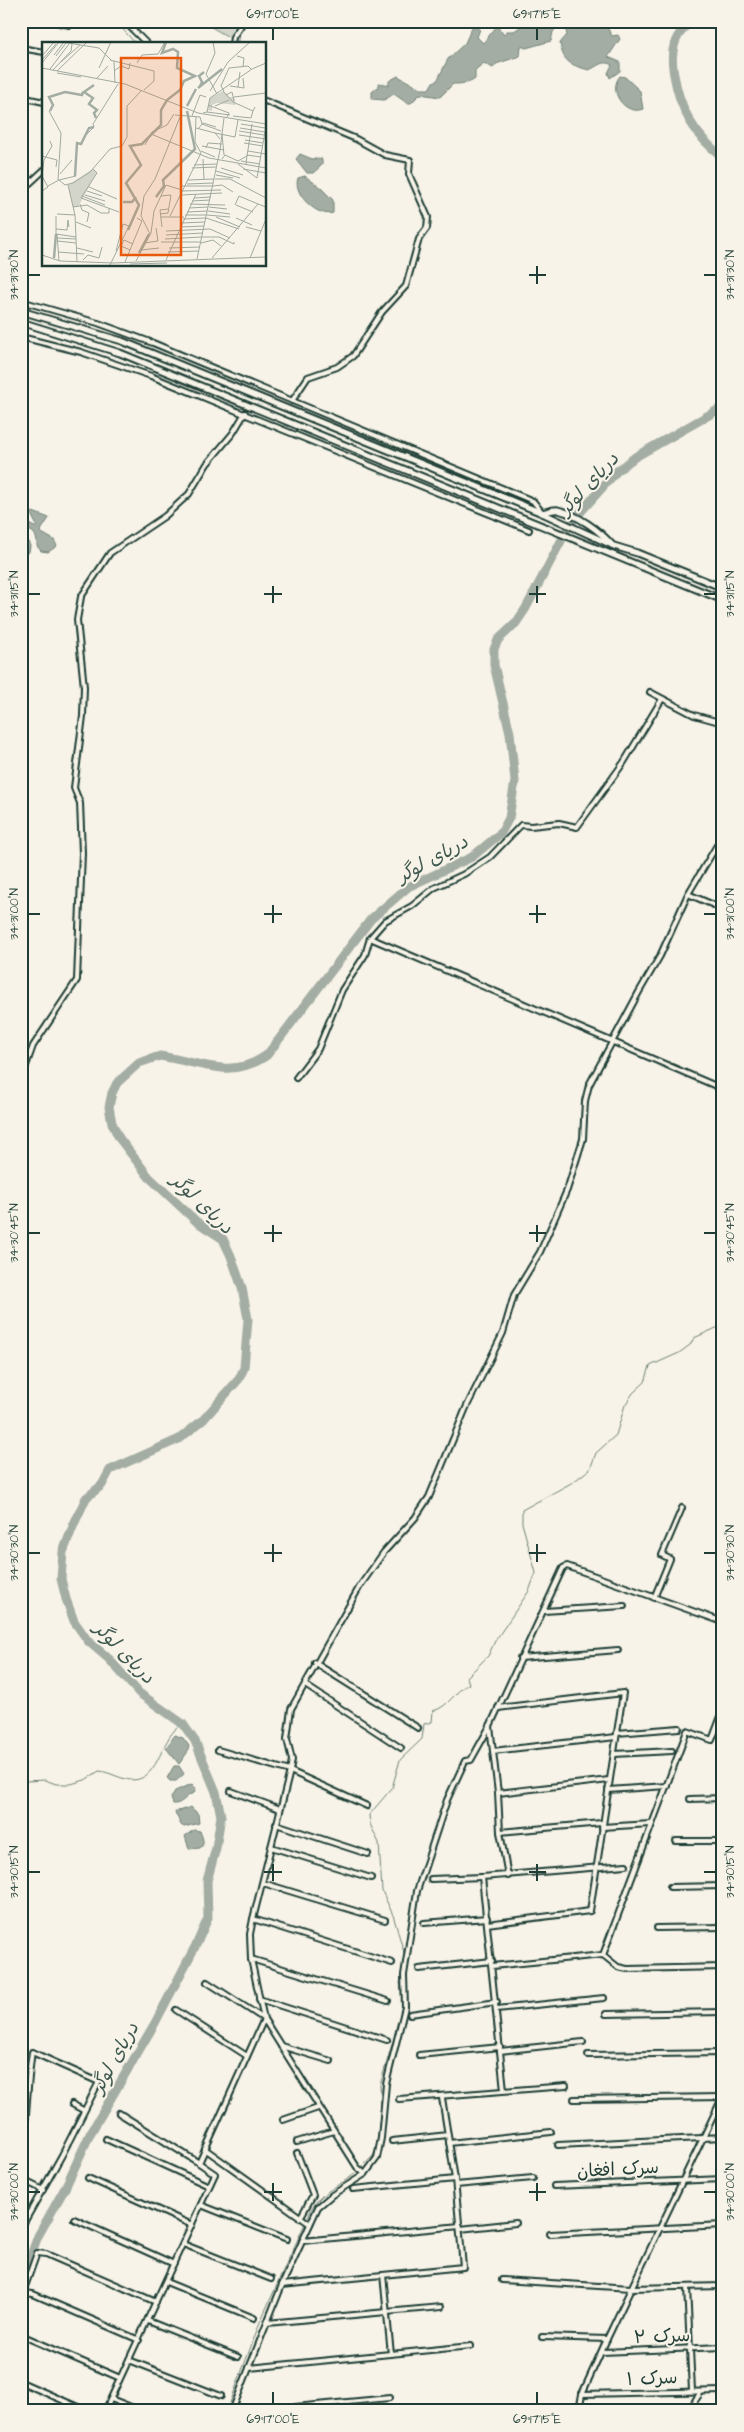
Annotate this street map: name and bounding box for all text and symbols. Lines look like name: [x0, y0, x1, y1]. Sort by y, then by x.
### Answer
text: 69°17'00"E: [247, 6, 299, 23]
text: 69°17'15"E: [513, 6, 561, 23]
inset map: [42, 42, 266, 266]
text: 34°31'30"N: [6, 249, 23, 300]
text: 34°31'30"N: [722, 249, 739, 300]
water label: دریای لوگر: [551, 447, 625, 524]
text: 34°31'15"N: [6, 570, 23, 617]
text: 34°31'15"N: [722, 570, 739, 617]
water label: دریای لوگر: [390, 829, 473, 891]
text: 34°31'00"N: [6, 888, 23, 940]
text: 34°31'00"N: [722, 888, 739, 940]
water label: دریای لوگر: [163, 1165, 239, 1241]
text: 34°30'45"N: [6, 1203, 23, 1263]
text: 34°30'45"N: [722, 1203, 739, 1263]
text: 34°30'30"N: [6, 1524, 23, 1581]
text: 34°30'30"N: [722, 1524, 739, 1581]
water label: دریای لوگر: [85, 1614, 160, 1690]
text: 34°30'15"N: [6, 1845, 23, 1898]
text: 34°30'15"N: [722, 1845, 739, 1898]
water label: دریای لوگر: [83, 2017, 146, 2101]
street label: سرک افغان: [576, 2155, 660, 2184]
text: 34°30'00"N: [6, 2163, 23, 2221]
text: 34°30'00"N: [722, 2163, 739, 2221]
street label: سرک ۲: [633, 2323, 691, 2350]
street label: سرک ۱: [626, 2365, 678, 2392]
text: 69°17'00"E: [247, 2411, 299, 2428]
text: 69°17'15"E: [513, 2411, 561, 2428]

